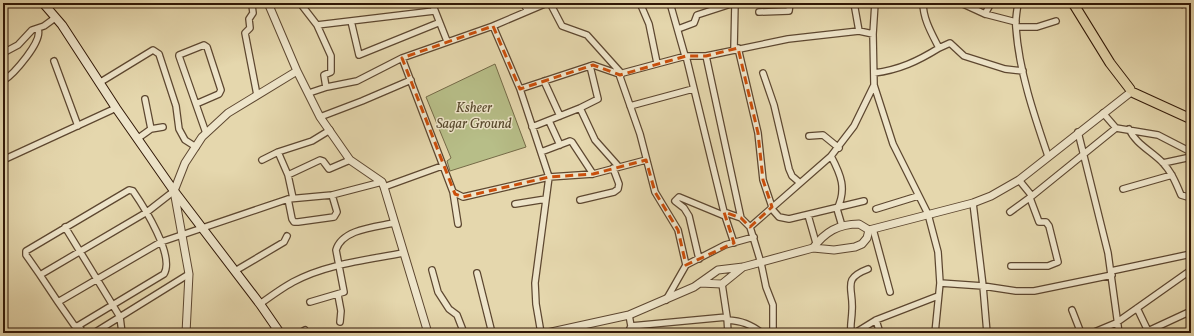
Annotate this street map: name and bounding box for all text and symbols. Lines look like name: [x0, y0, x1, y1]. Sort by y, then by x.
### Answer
park label: Ksheer Sagar Ground: [436, 99, 512, 134]

